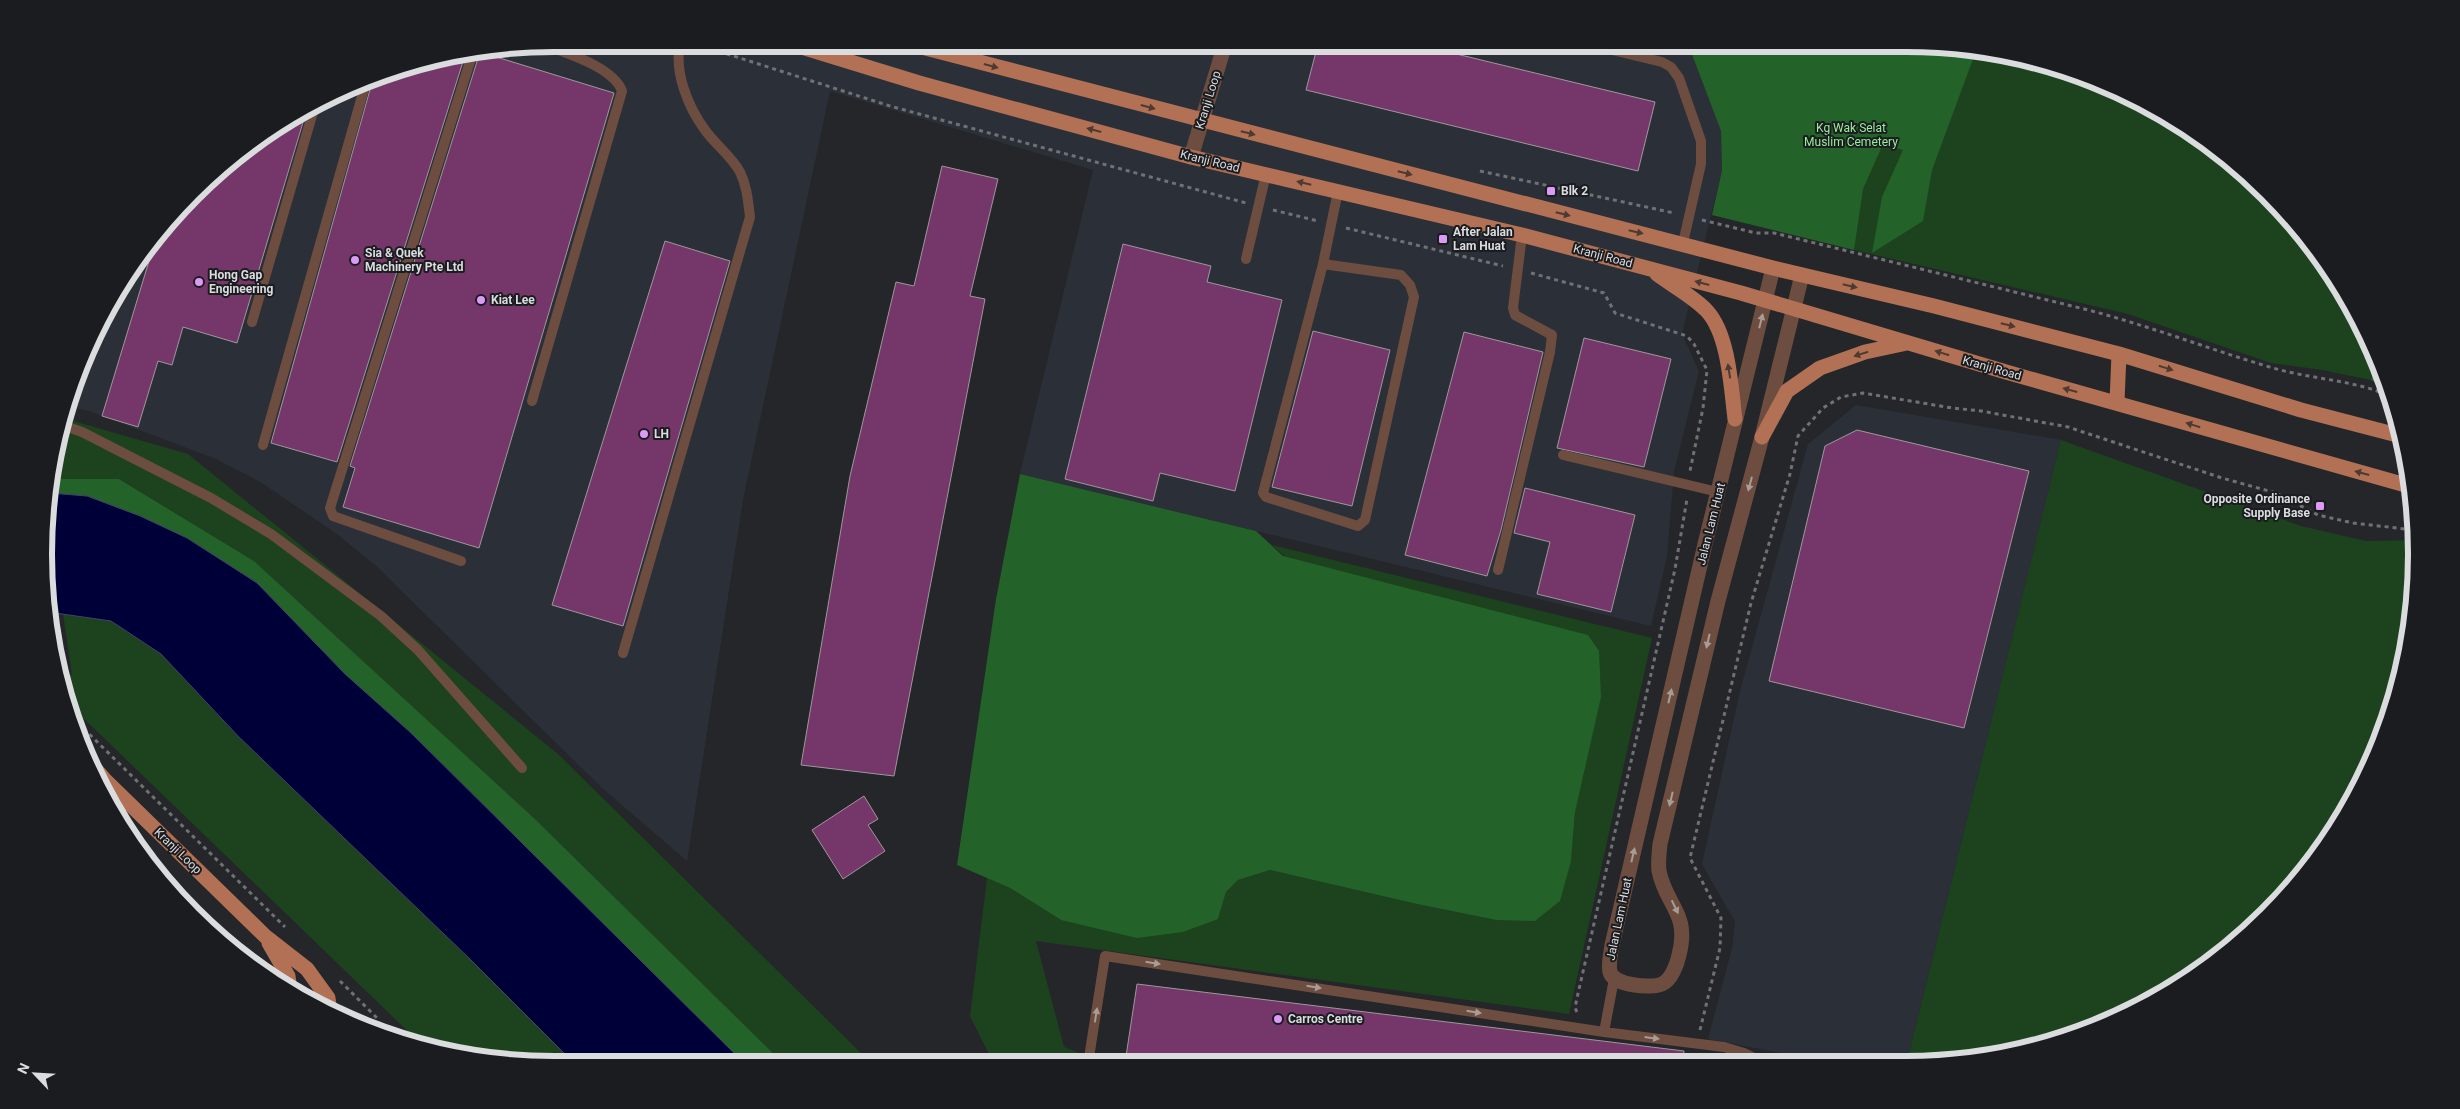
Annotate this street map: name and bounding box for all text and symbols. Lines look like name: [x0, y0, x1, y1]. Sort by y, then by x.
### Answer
one-way arrow: [983, 62, 998, 70]
street label: Kranji Loop: [1193, 69, 1224, 131]
one-way arrow: [1140, 103, 1155, 111]
park label: Kg Wak Selat Muslim Cemetery: [1804, 121, 1898, 149]
one-way arrow: [1086, 126, 1101, 134]
one-way arrow: [1241, 129, 1256, 137]
street label: Kranji Road: [1179, 147, 1241, 175]
one-way arrow: [1398, 170, 1413, 178]
one-way arrow: [1297, 179, 1312, 187]
place label: Blk 2: [1561, 184, 1588, 198]
marker: Blk 2: [1545, 185, 1557, 197]
one-way arrow: [1555, 210, 1570, 218]
place label: After Jalan Lam Huat: [1453, 225, 1513, 253]
one-way arrow: [1628, 228, 1643, 236]
marker: After Jalan Lam Huat: [1437, 233, 1449, 245]
street label: Kranji Road: [1572, 241, 1634, 271]
place label: Sia & Quek Machinery Pte Ltd: [365, 246, 464, 274]
marker: Sia & Quek Machinery Pte Ltd: [349, 254, 361, 266]
place label: Hong Gap Engineering: [209, 268, 273, 296]
marker: Hong Gap Engineering: [193, 276, 205, 288]
one-way arrow: [1694, 278, 1709, 286]
one-way arrow: [1842, 282, 1857, 290]
place label: Kiat Lee: [491, 293, 535, 307]
marker: Kiat Lee: [475, 294, 487, 306]
one-way arrow: [1757, 314, 1765, 329]
one-way arrow: [2000, 321, 2015, 329]
one-way arrow: [1935, 348, 1950, 356]
one-way arrow: [1854, 350, 1869, 358]
street label: Kranji Road: [1961, 353, 2023, 383]
one-way arrow: [1724, 363, 1732, 379]
one-way arrow: [2158, 365, 2173, 373]
one-way arrow: [2063, 385, 2078, 393]
one-way arrow: [2185, 421, 2200, 429]
place label: LH: [654, 427, 669, 441]
marker: LH: [638, 428, 650, 440]
one-way arrow: [2355, 469, 2370, 477]
one-way arrow: [1745, 476, 1753, 491]
street label: Jalan Lam Huat: [1694, 481, 1728, 567]
place label: Opposite Ordinance Supply Base: [2203, 492, 2311, 520]
marker: Opposite Ordinance Supply Base: [2314, 500, 2326, 512]
one-way arrow: [1704, 633, 1712, 648]
one-way arrow: [1666, 689, 1674, 704]
one-way arrow: [1667, 791, 1675, 806]
street label: Kranji Loop: [151, 825, 205, 877]
one-way arrow: [1629, 847, 1637, 862]
street label: Jalan Lam Huat: [1603, 876, 1635, 962]
one-way arrow: [1671, 900, 1679, 914]
one-way arrow: [1145, 959, 1161, 967]
one-way arrow: [1306, 984, 1322, 992]
one-way arrow: [1092, 1007, 1100, 1023]
one-way arrow: [1467, 1008, 1483, 1016]
place label: Carros Centre: [1288, 1012, 1363, 1026]
marker: Carros Centre: [1272, 1013, 1284, 1025]
one-way arrow: [1645, 1034, 1661, 1042]
north arrow: [10, 1049, 60, 1099]
text: N: [14, 1061, 33, 1076]

